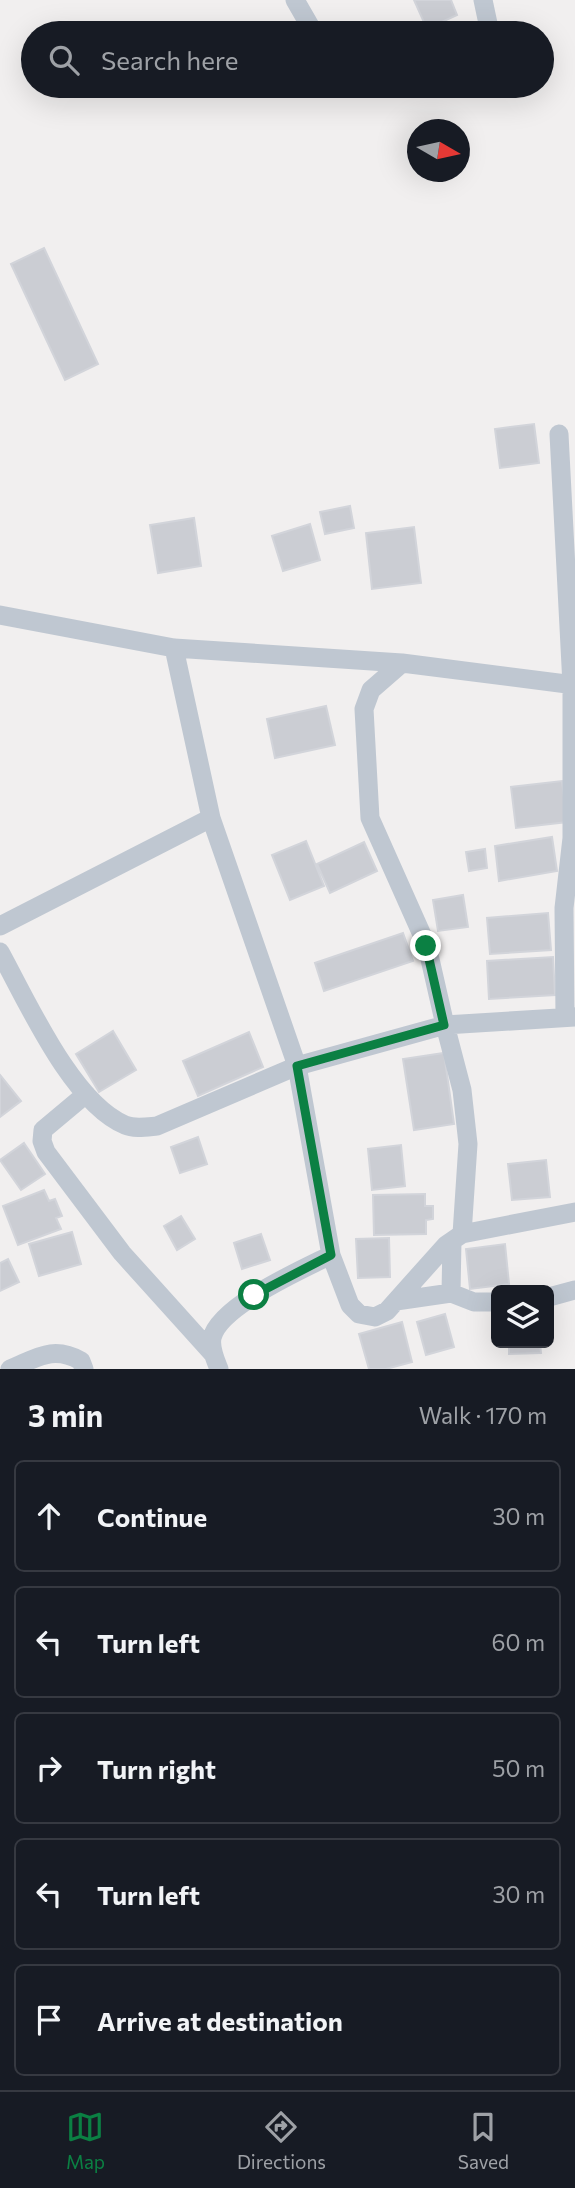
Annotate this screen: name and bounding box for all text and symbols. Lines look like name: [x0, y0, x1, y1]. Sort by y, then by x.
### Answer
search box: [21, 21, 554, 98]
icon: search: [45, 41, 83, 79]
text: Search here: [101, 44, 239, 75]
north arrow: [407, 119, 470, 182]
route end: [410, 930, 441, 961]
route start: [238, 1279, 269, 1310]
map controls: [491, 1285, 554, 1348]
button: layers: [491, 1285, 554, 1348]
text: 3 min: [28, 1396, 103, 1433]
text: Walk · 170 m: [419, 1401, 547, 1429]
icon: ahead: [30, 1497, 68, 1535]
text: Continue: [97, 1501, 207, 1532]
text: 30 m: [492, 1502, 545, 1530]
icon: left: [30, 1623, 68, 1661]
text: Turn left: [97, 1627, 200, 1658]
text: 60 m: [492, 1628, 545, 1656]
icon: right: [30, 1749, 68, 1787]
text: Turn right: [97, 1753, 216, 1784]
text: 50 m: [492, 1754, 545, 1782]
icon: left: [30, 1875, 68, 1913]
text: Turn left: [97, 1879, 200, 1910]
text: 30 m: [492, 1880, 545, 1908]
icon: arrive: [30, 2001, 68, 2039]
text: Arrive at destination: [97, 2005, 343, 2036]
tab: Map: [66, 2108, 105, 2173]
tab: Directions: [237, 2108, 326, 2173]
tab: Saved: [458, 2108, 509, 2173]

